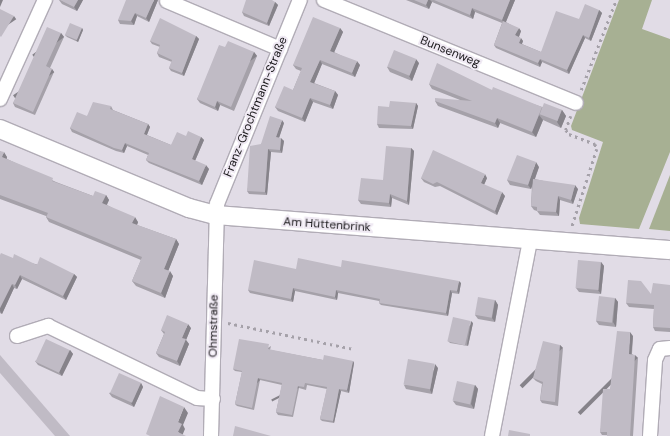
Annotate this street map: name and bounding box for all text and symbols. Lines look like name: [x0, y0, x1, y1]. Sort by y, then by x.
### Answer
street label: Bunsenweg: [418, 33, 482, 71]
street label: Franz-Grochtmann-Straße: [221, 35, 291, 179]
street label: Am Hüttenbrink: [283, 215, 371, 235]
street label: Ohmstraße: [206, 294, 222, 358]

